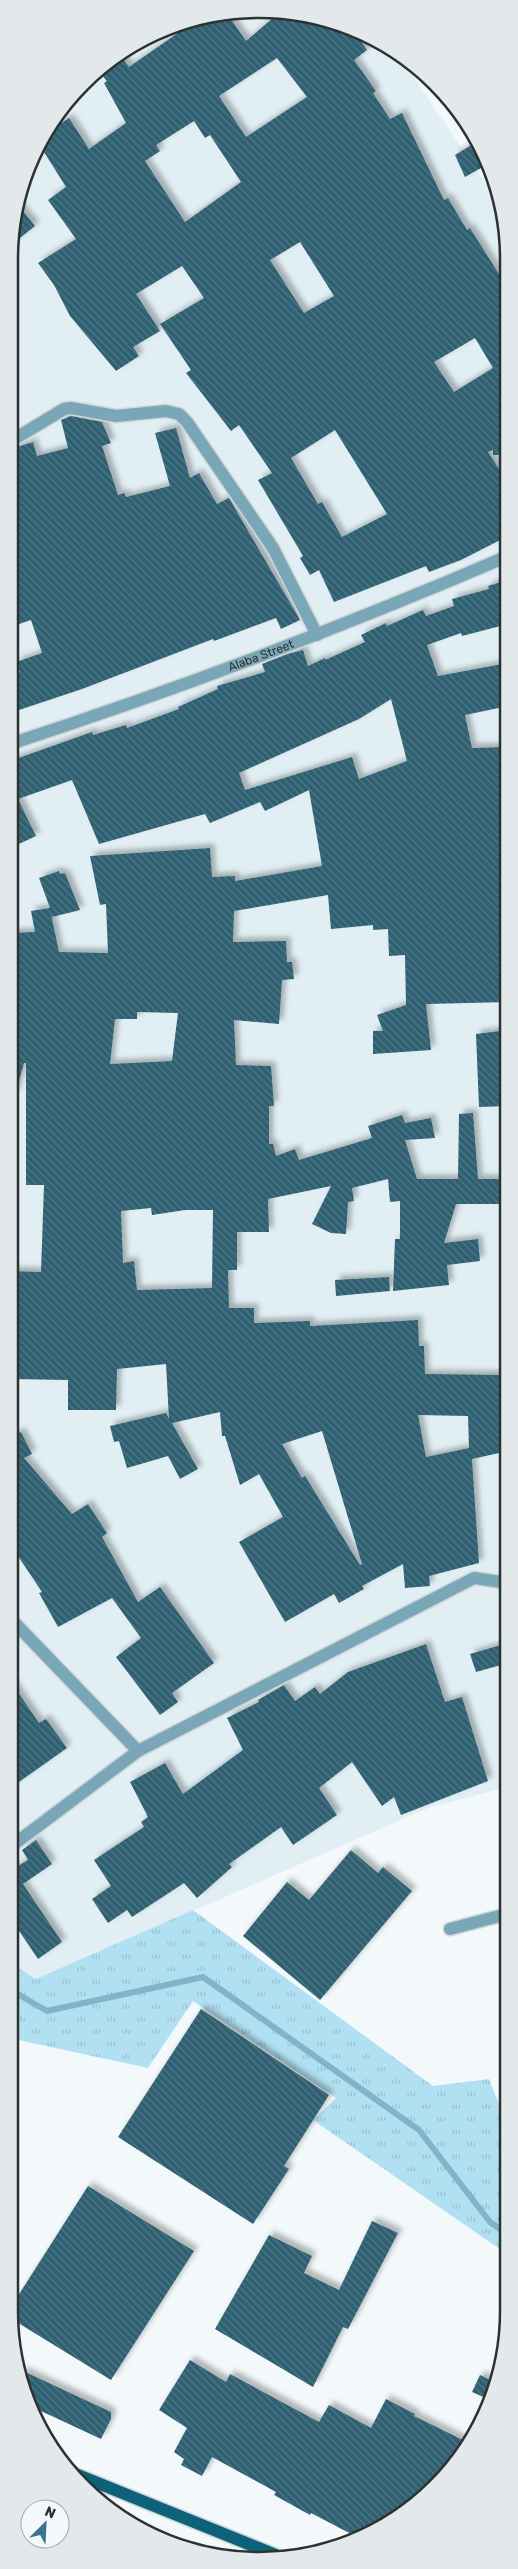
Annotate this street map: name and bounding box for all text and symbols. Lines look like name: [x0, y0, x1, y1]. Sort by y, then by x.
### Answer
street label: Alaba Street: [226, 637, 296, 674]
north arrow: [20, 2499, 70, 2549]
text: N: [42, 2503, 58, 2522]

